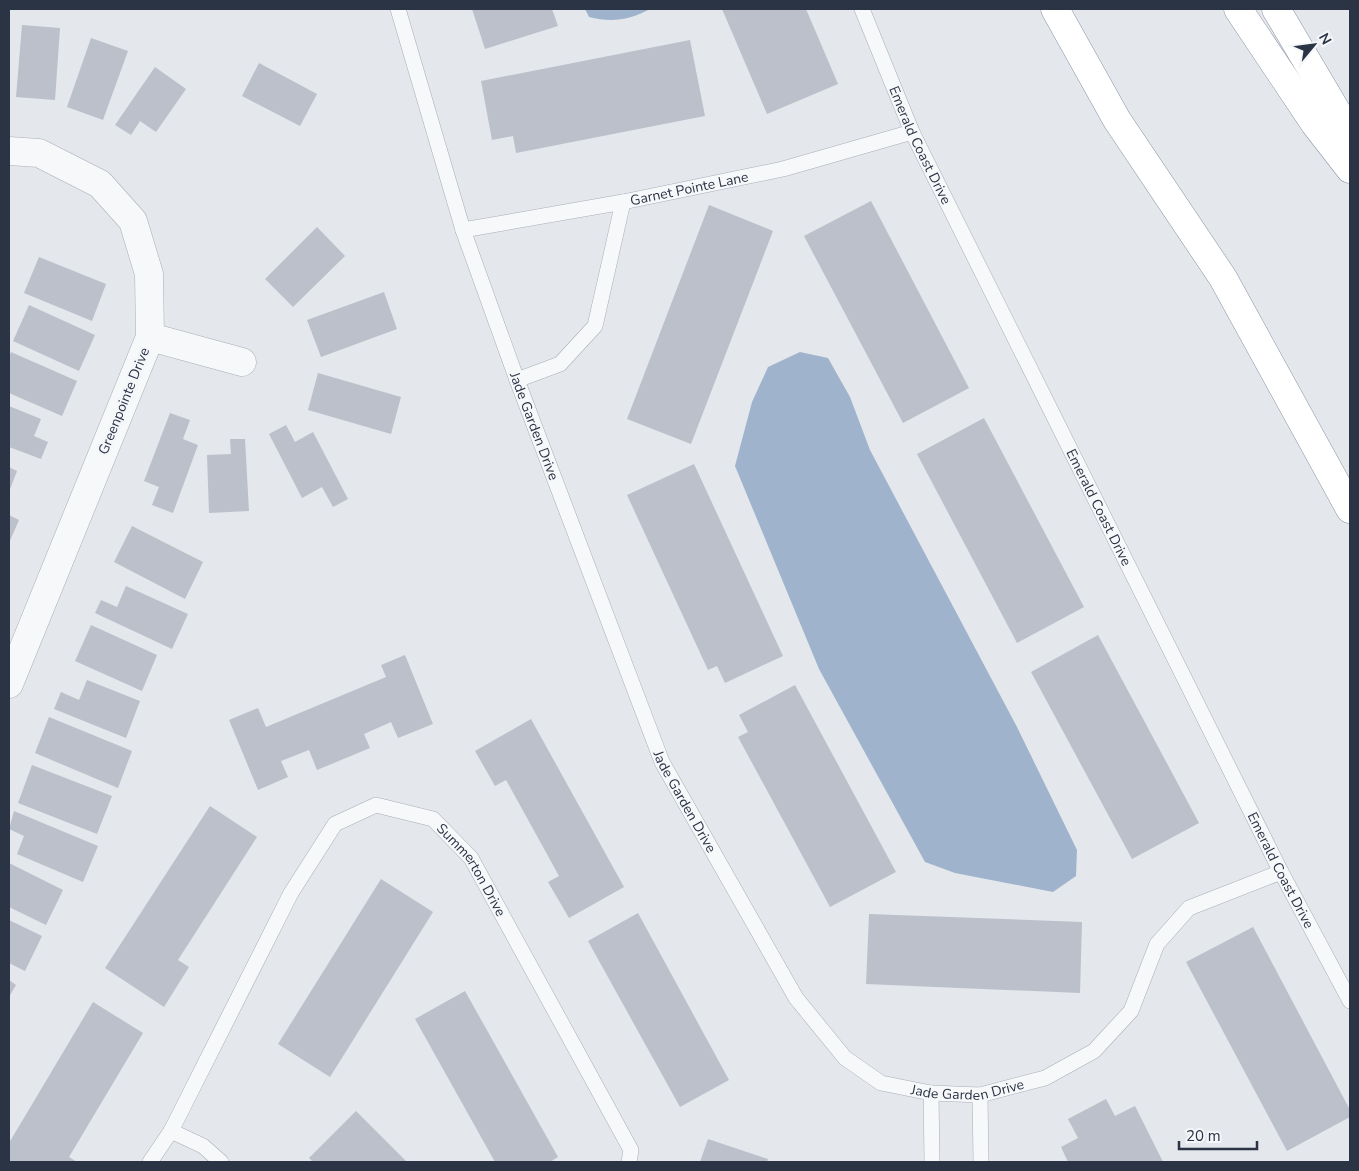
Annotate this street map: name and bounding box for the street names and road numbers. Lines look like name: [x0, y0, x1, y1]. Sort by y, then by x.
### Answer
street label: Emerald Coast Drive: [885, 83, 956, 207]
street label: Garnet Pointe Lane: [628, 167, 750, 210]
street label: Greenpointe Drive: [94, 345, 154, 457]
street label: Jade Garden Drive: [505, 368, 564, 483]
street label: Emerald Coast Drive: [1062, 445, 1136, 569]
street label: Jade Garden Drive: [649, 747, 721, 856]
street label: Emerald Coast Drive: [1243, 809, 1319, 932]
street label: Summerton Drive: [432, 819, 511, 920]
street label: Jade Garden Drive: [908, 1074, 1026, 1105]

